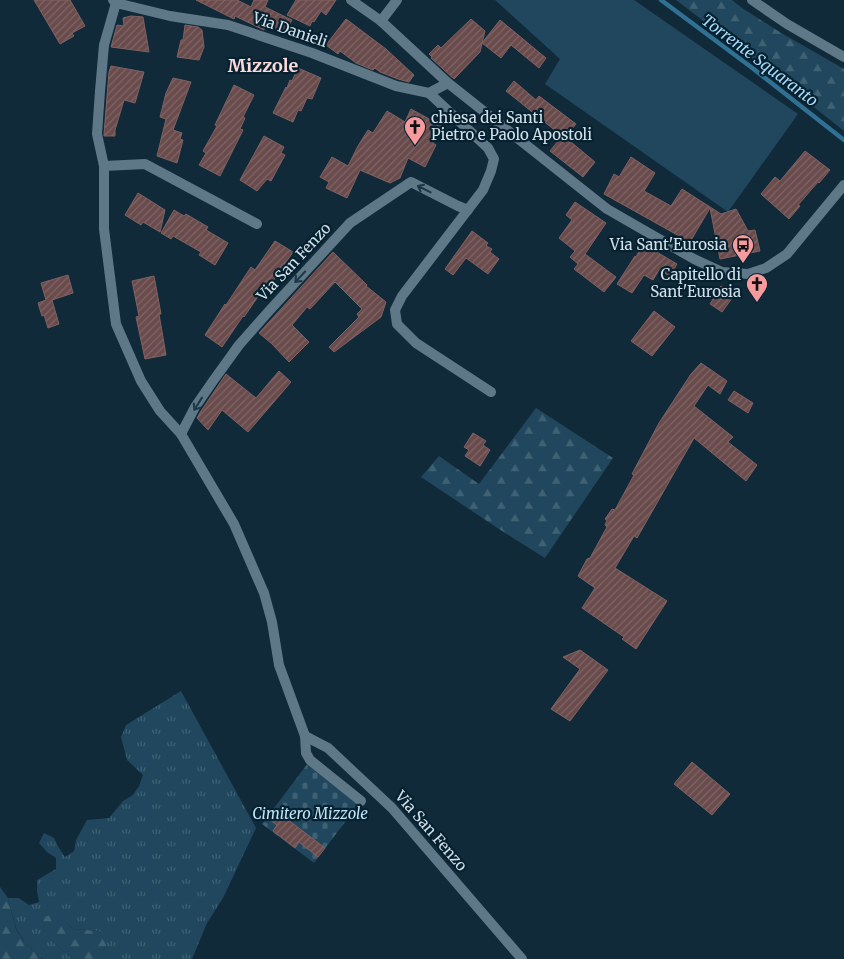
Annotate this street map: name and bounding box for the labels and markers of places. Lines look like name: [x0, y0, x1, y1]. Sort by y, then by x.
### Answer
place label: chiesa dei Santi Pietro e Paolo Apostoli: [431, 108, 592, 144]
church icon: chiesa dei Santi Pietro e Paolo Apostoli: [403, 115, 427, 146]
bus stop icon: Via Sant'Eurosia: [731, 233, 755, 264]
place label: Via Sant'Eurosia: [609, 235, 727, 254]
place label: Capitello di Sant'Eurosia: [650, 265, 741, 301]
church icon: Capitello di Sant'Eurosia: [745, 272, 769, 303]

